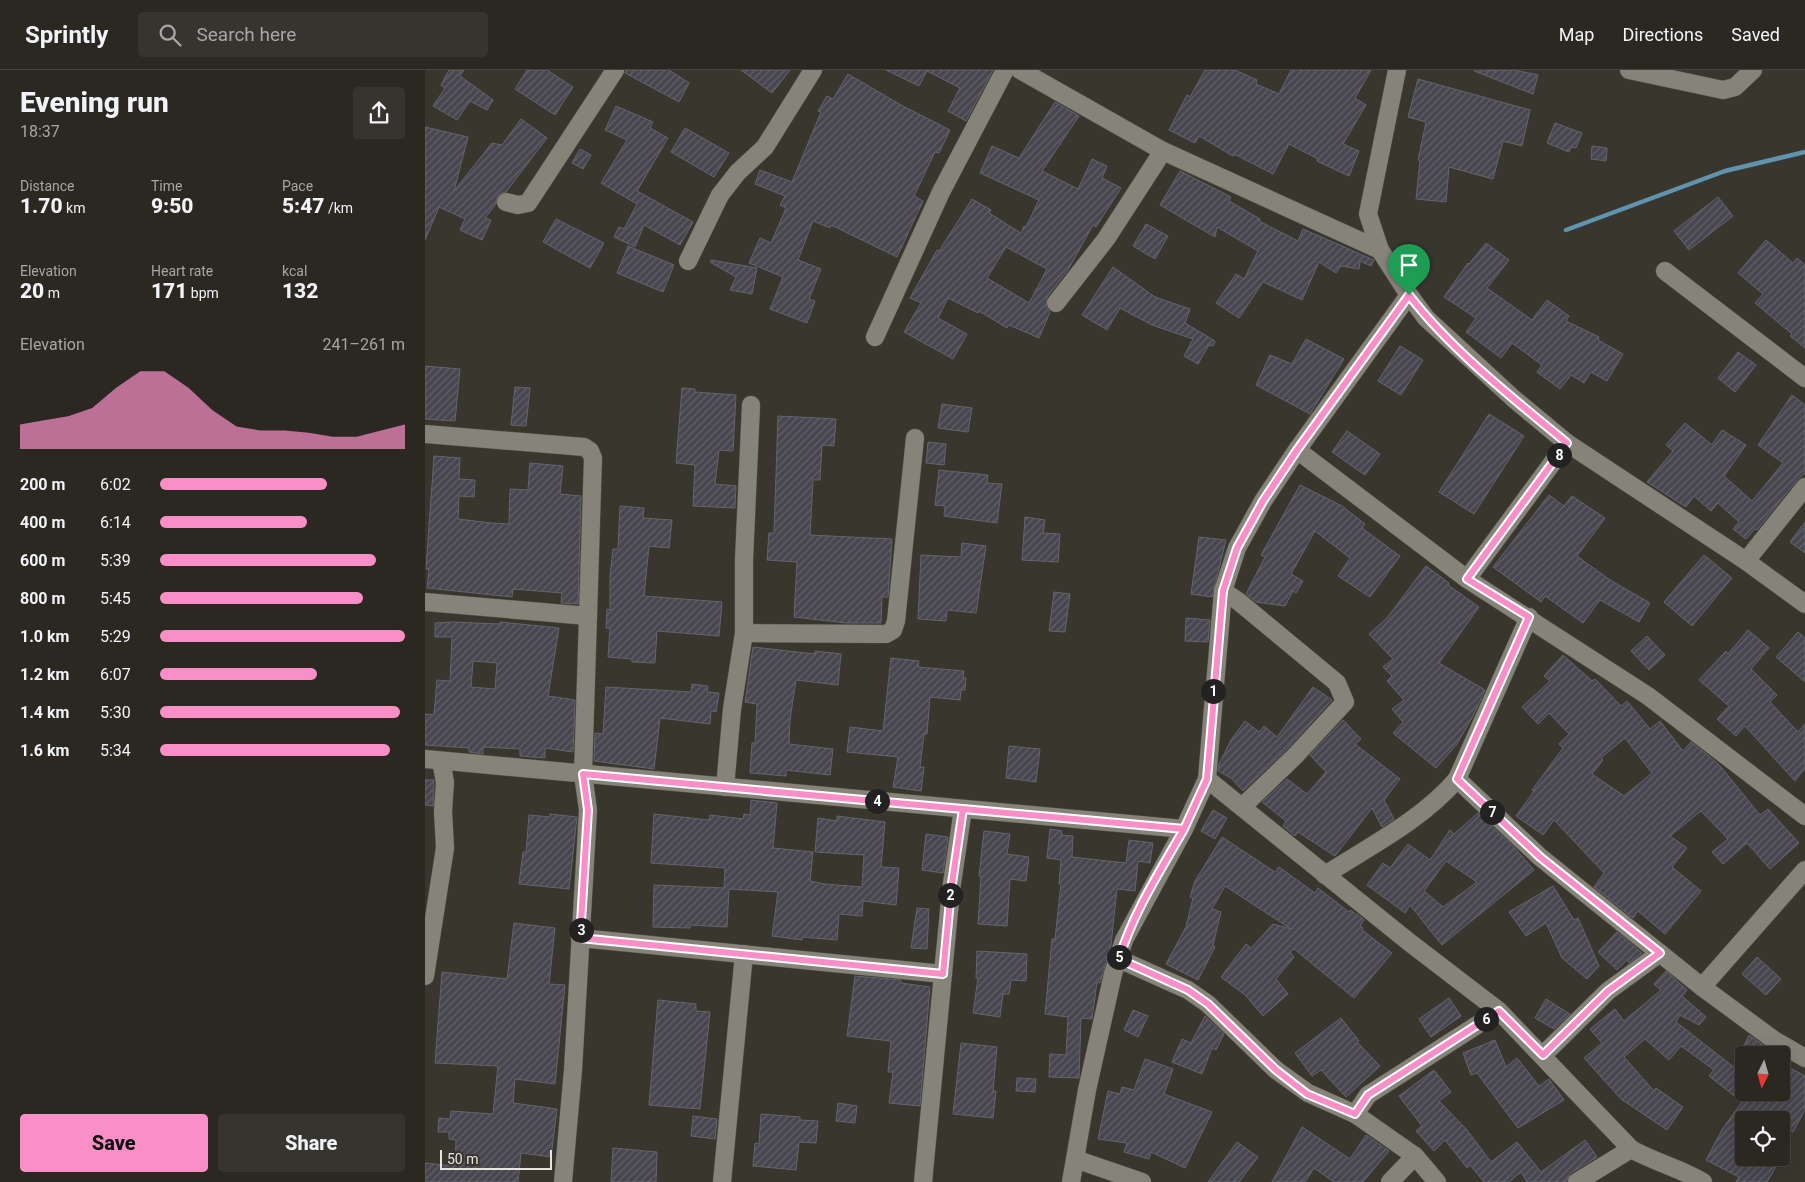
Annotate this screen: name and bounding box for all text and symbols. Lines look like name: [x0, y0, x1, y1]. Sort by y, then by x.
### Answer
search box: [138, 12, 488, 57]
text: Sprintly: [25, 21, 108, 49]
icon: search: [156, 21, 184, 49]
text: Search here: [196, 23, 296, 46]
text: Map: [1559, 24, 1594, 45]
text: Directions: [1622, 24, 1703, 45]
text: Saved: [1731, 24, 1780, 45]
text: Evening run: [20, 86, 169, 119]
button: share: [353, 87, 405, 139]
text: 18:37: [20, 122, 60, 141]
text: Distance: [20, 178, 75, 194]
text: Time: [151, 178, 182, 194]
text: Pace: [282, 178, 313, 194]
text: 1.70: [20, 194, 63, 218]
text: 9:50: [151, 194, 193, 218]
text: 5:47: [282, 194, 324, 218]
text: km: [63, 200, 85, 216]
text: /km: [324, 200, 353, 216]
pin: [1388, 244, 1430, 295]
icon: arrive: [1395, 251, 1423, 279]
text: Elevation: [20, 263, 77, 279]
text: Heart rate: [151, 263, 213, 279]
text: kcal: [282, 263, 307, 279]
text: 20: [20, 279, 44, 303]
text: 171: [151, 279, 187, 303]
text: 132: [282, 279, 318, 303]
text: m: [44, 285, 60, 301]
text: bpm: [187, 285, 219, 301]
text: Elevation: [20, 335, 85, 354]
text: 241–261 m: [323, 335, 405, 354]
pin: 8: [1547, 442, 1571, 468]
text: 8: [1555, 447, 1564, 463]
text: 200 m: [20, 475, 65, 494]
text: 6:02: [100, 475, 131, 494]
text: 400 m: [20, 513, 65, 532]
text: 6:14: [100, 513, 131, 532]
text: 600 m: [20, 551, 65, 570]
text: 5:39: [100, 551, 131, 570]
text: 800 m: [20, 589, 65, 608]
text: 5:45: [100, 589, 131, 608]
text: 1.0 km: [20, 627, 69, 646]
text: 5:29: [100, 627, 131, 646]
text: 1.2 km: [20, 665, 69, 684]
text: 6:07: [100, 665, 131, 684]
pin: 1: [1201, 678, 1225, 704]
text: 1: [1209, 683, 1218, 699]
text: 1.4 km: [20, 703, 69, 722]
text: 5:30: [100, 703, 131, 722]
text: 1.6 km: [20, 741, 69, 760]
text: 5:34: [100, 741, 131, 760]
pin: 4: [865, 788, 889, 814]
text: 4: [873, 793, 882, 809]
pin: 7: [1479, 800, 1505, 824]
text: 7: [1488, 804, 1497, 820]
pin: 2: [937, 882, 963, 908]
text: 2: [946, 887, 955, 903]
pin: 3: [569, 918, 593, 942]
text: 3: [577, 922, 586, 938]
pin: 5: [1107, 944, 1131, 970]
text: 5: [1115, 949, 1124, 965]
pin: 6: [1473, 1006, 1499, 1032]
text: 6: [1482, 1011, 1491, 1027]
north arrow: [1735, 1046, 1790, 1101]
map controls: [1735, 1046, 1790, 1166]
button: locate: [1735, 1111, 1790, 1166]
button: Save: [20, 1114, 208, 1172]
button: Share: [218, 1114, 405, 1172]
scale bar: [440, 1147, 553, 1170]
text: 50 m: [447, 1151, 479, 1167]

